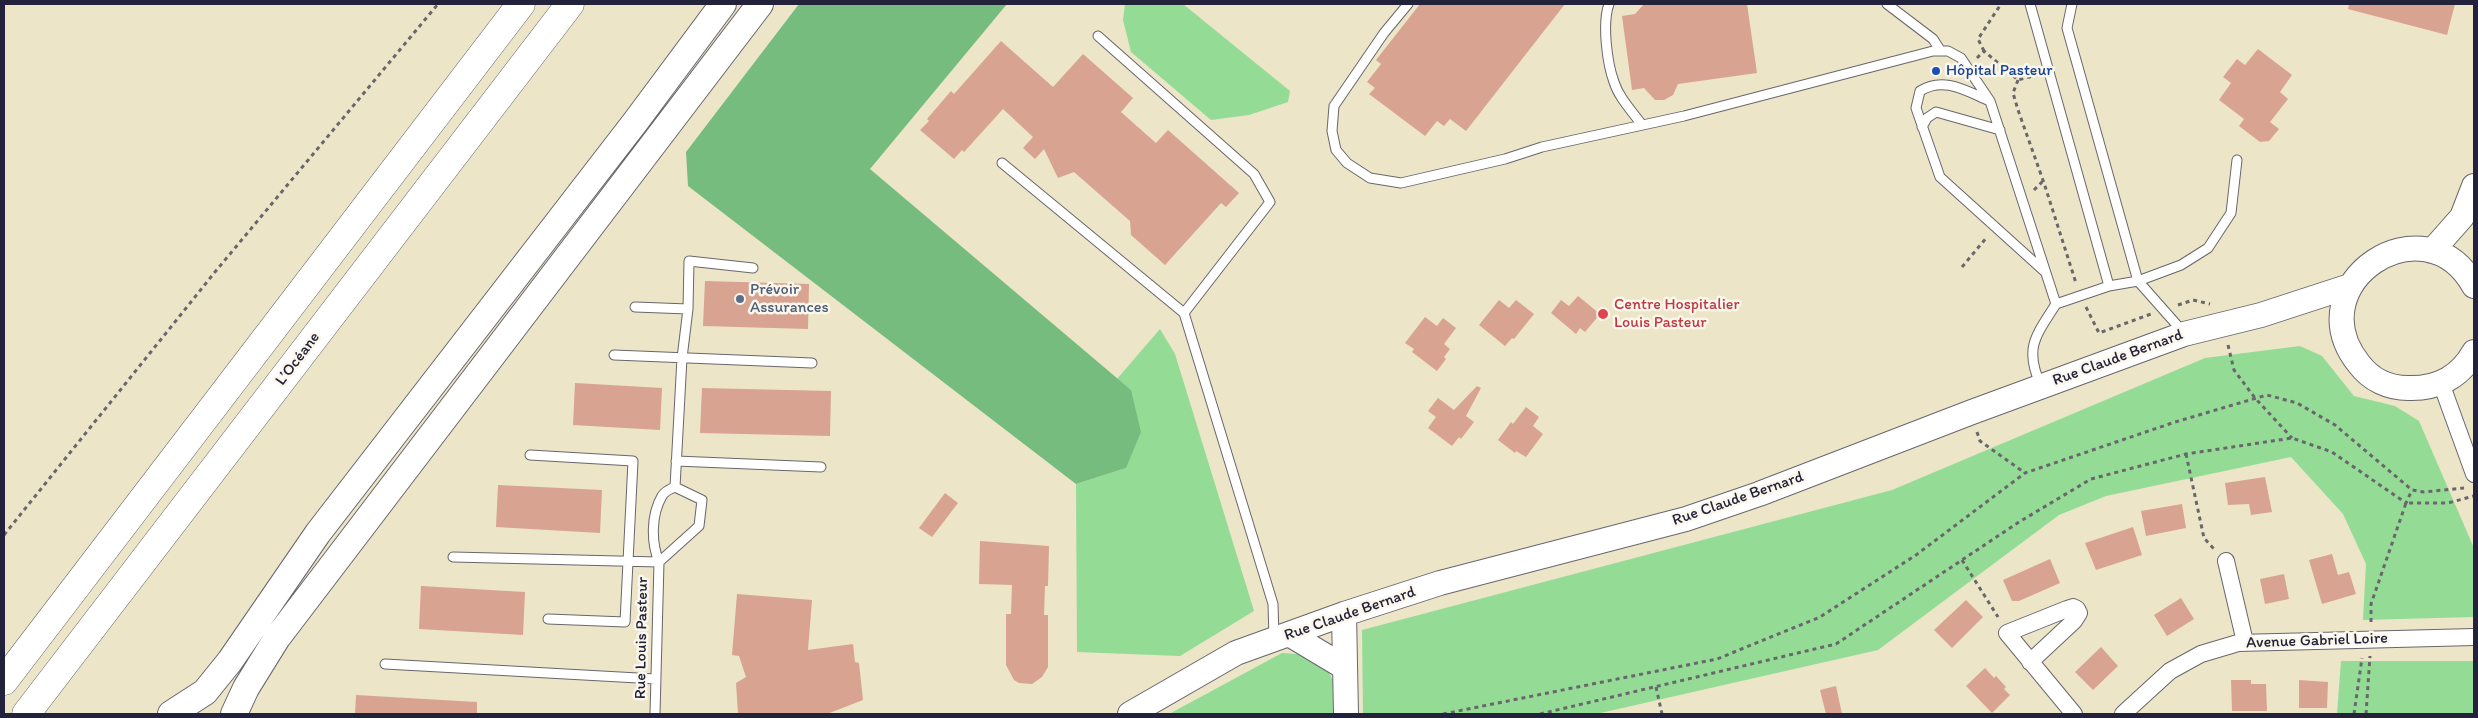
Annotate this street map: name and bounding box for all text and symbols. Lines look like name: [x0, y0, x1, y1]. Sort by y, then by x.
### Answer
place label: Hôpital Pasteur: [1946, 61, 2053, 81]
marker: Hôpital Pasteur: [1930, 65, 1942, 77]
place label: Prévoir Assurances: [750, 280, 829, 318]
marker: Prévoir Assurances: [734, 293, 746, 305]
place label: Centre Hospitalier Louis Pasteur: [1614, 295, 1739, 333]
marker: Centre Hospitalier Louis Pasteur: [1596, 307, 1610, 321]
street label: Rue Claude Bernard: [2050, 325, 2186, 391]
street label: L’Océane: [272, 328, 324, 390]
street label: Rue Claude Bernard: [1670, 468, 1806, 530]
street label: Rue Louis Pasteur: [631, 577, 653, 699]
street label: Rue Claude Bernard: [1282, 583, 1418, 645]
street label: Avenue Gabriel Loire: [2246, 629, 2388, 653]

